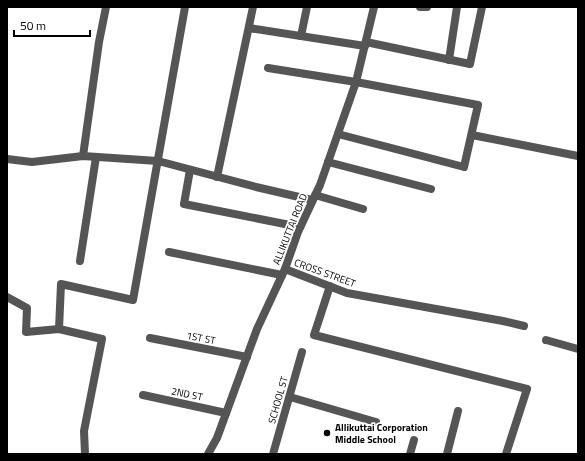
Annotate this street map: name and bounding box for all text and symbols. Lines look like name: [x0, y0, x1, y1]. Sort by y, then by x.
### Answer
scale bar: [14, 12, 90, 38]
text: 50 m: [20, 16, 46, 35]
street label: ALLIKUTTAI ROAD: [269, 191, 311, 267]
street label: CROSS STREET: [292, 255, 359, 291]
street label: 1ST ST: [185, 328, 217, 348]
street label: SCHOOL ST: [264, 374, 292, 425]
street label: 2ND ST: [170, 383, 205, 405]
place label: Allikuttai Corporation Middle School: [335, 420, 428, 447]
marker: Allikuttai Corporation Middle School: [322, 428, 332, 438]

